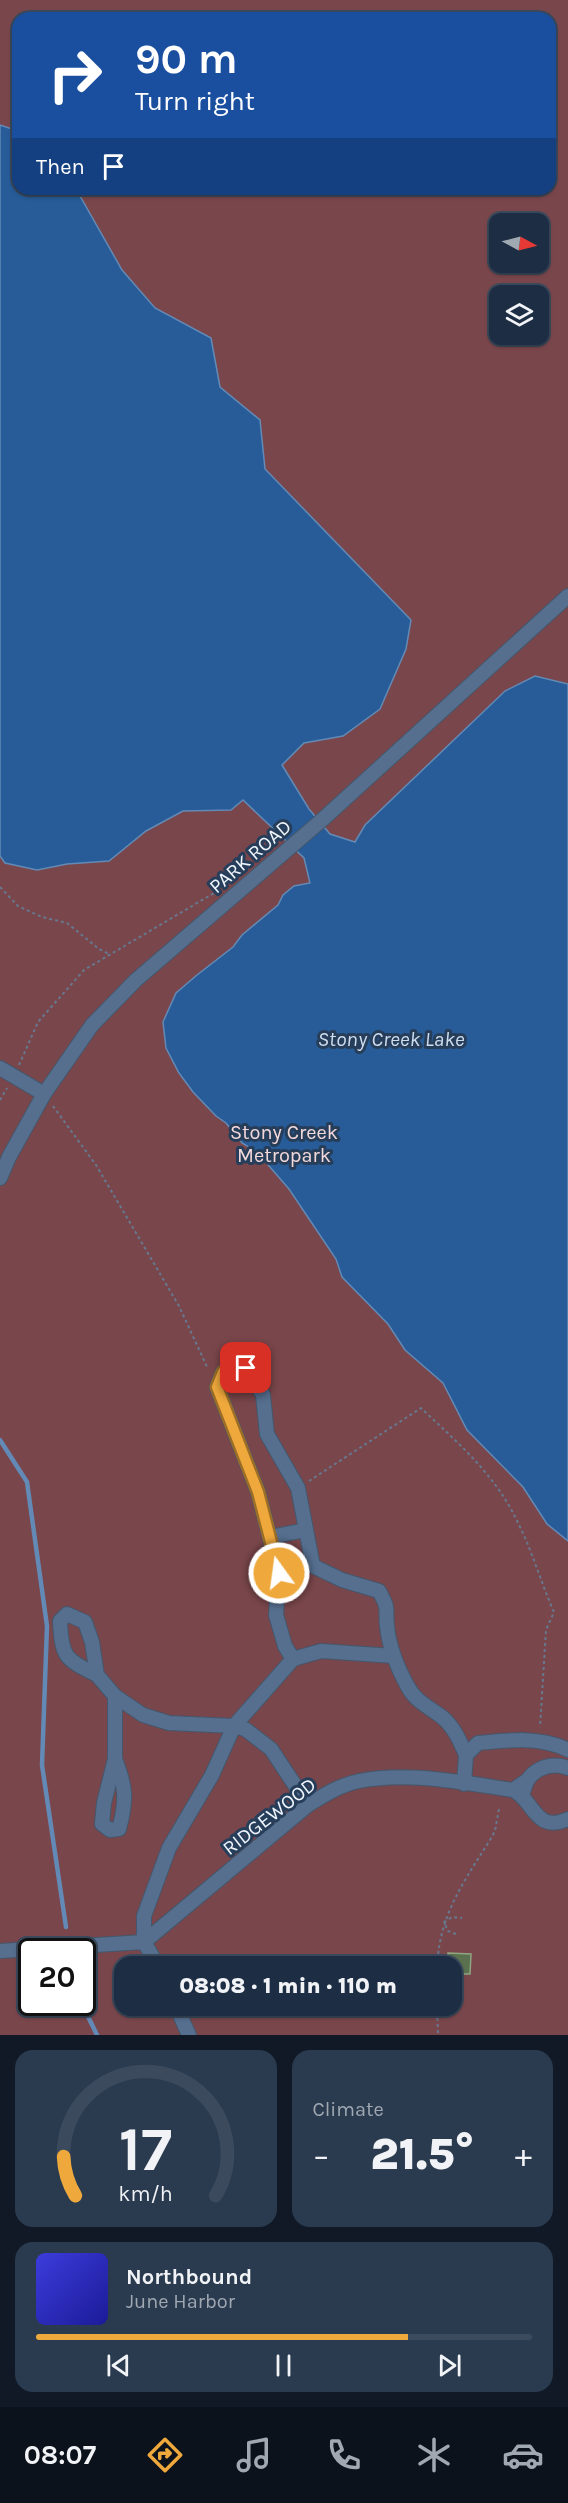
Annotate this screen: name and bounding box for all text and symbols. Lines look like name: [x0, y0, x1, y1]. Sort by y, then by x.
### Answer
text: 90 m: [135, 34, 238, 84]
icon: right: [36, 36, 114, 114]
text: Turn right: [135, 85, 255, 117]
icon: arrive: [97, 150, 130, 183]
text: Then: [36, 154, 85, 180]
north arrow: [489, 213, 549, 273]
map controls: [489, 213, 549, 345]
button: layers: [489, 285, 549, 345]
street label: PARK ROAD: [205, 815, 296, 898]
water label: Stony Creek Lake: [317, 1027, 465, 1051]
park label: Stony Creek Metropark: [230, 1121, 338, 1167]
pin: [220, 1342, 271, 1393]
icon: arrive: [229, 1351, 262, 1384]
position arrow: [247, 1541, 311, 1605]
street label: RIDGEWOOD: [218, 1773, 321, 1860]
speed limit sign: 20: [18, 1938, 96, 2016]
text: 08:08 · 1 min · 110 m: [179, 1973, 397, 1999]
text: Climate: [313, 2098, 384, 2121]
text: 17: [119, 2113, 172, 2186]
text: 21.5°: [370, 2128, 474, 2180]
text: −: [313, 2136, 330, 2174]
text: +: [515, 2136, 532, 2174]
text: km/h: [119, 2181, 173, 2206]
text: Northbound: [126, 2264, 252, 2290]
text: June Harbor: [126, 2290, 235, 2313]
icon: previous: [102, 2349, 135, 2382]
icon: pause: [267, 2349, 300, 2382]
icon: next: [433, 2349, 466, 2382]
icon: directions: [144, 2434, 186, 2476]
icon: music: [233, 2434, 275, 2476]
icon: phone: [323, 2434, 365, 2476]
icon: climate: [413, 2434, 455, 2476]
icon: car: [502, 2434, 544, 2476]
text: 08:07: [24, 2439, 96, 2471]

